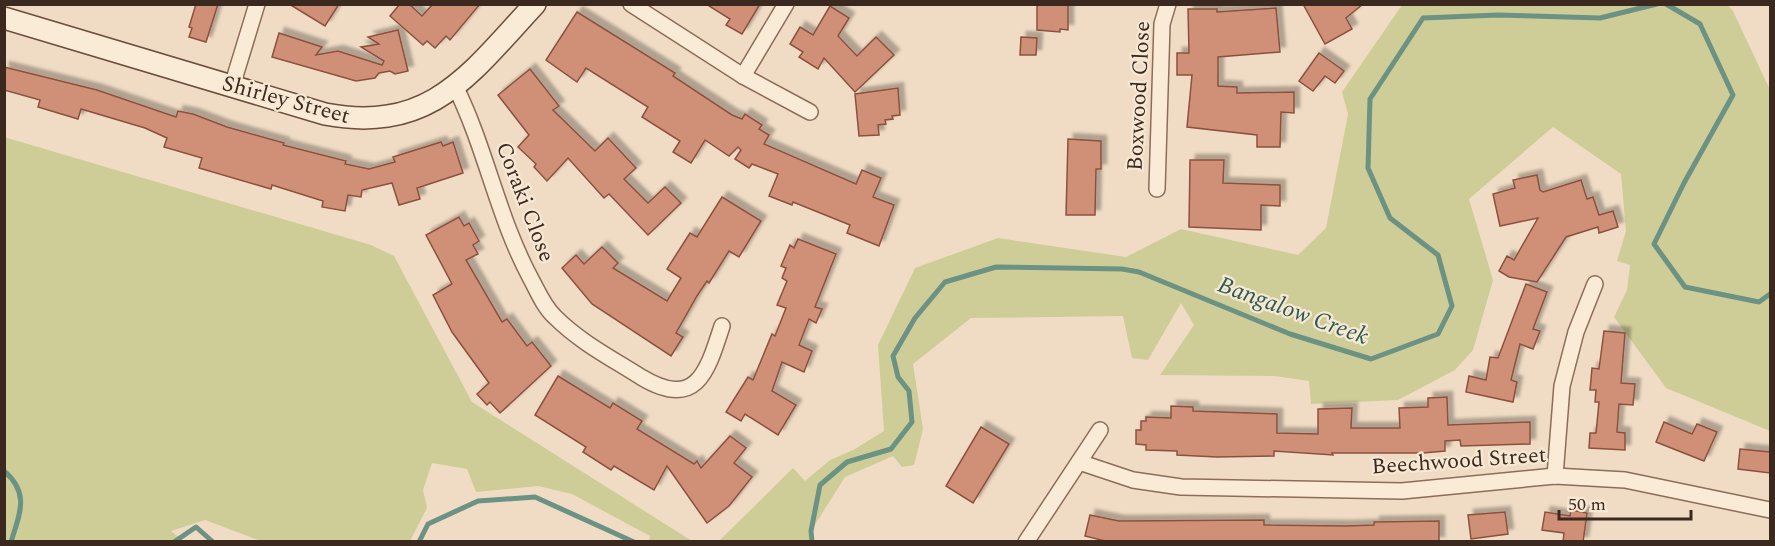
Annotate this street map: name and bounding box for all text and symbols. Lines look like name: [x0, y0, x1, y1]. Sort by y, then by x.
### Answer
street label: Boxwood Close: [1119, 20, 1159, 172]
street label: Shirley Street: [219, 67, 354, 133]
street label: Coraki Close: [487, 137, 563, 267]
water label: Bangalow Creek: [1212, 267, 1374, 355]
street label: Beechwood Street: [1370, 438, 1548, 484]
scale bar: [1559, 483, 1691, 521]
text: 50 m: [1568, 491, 1606, 518]

